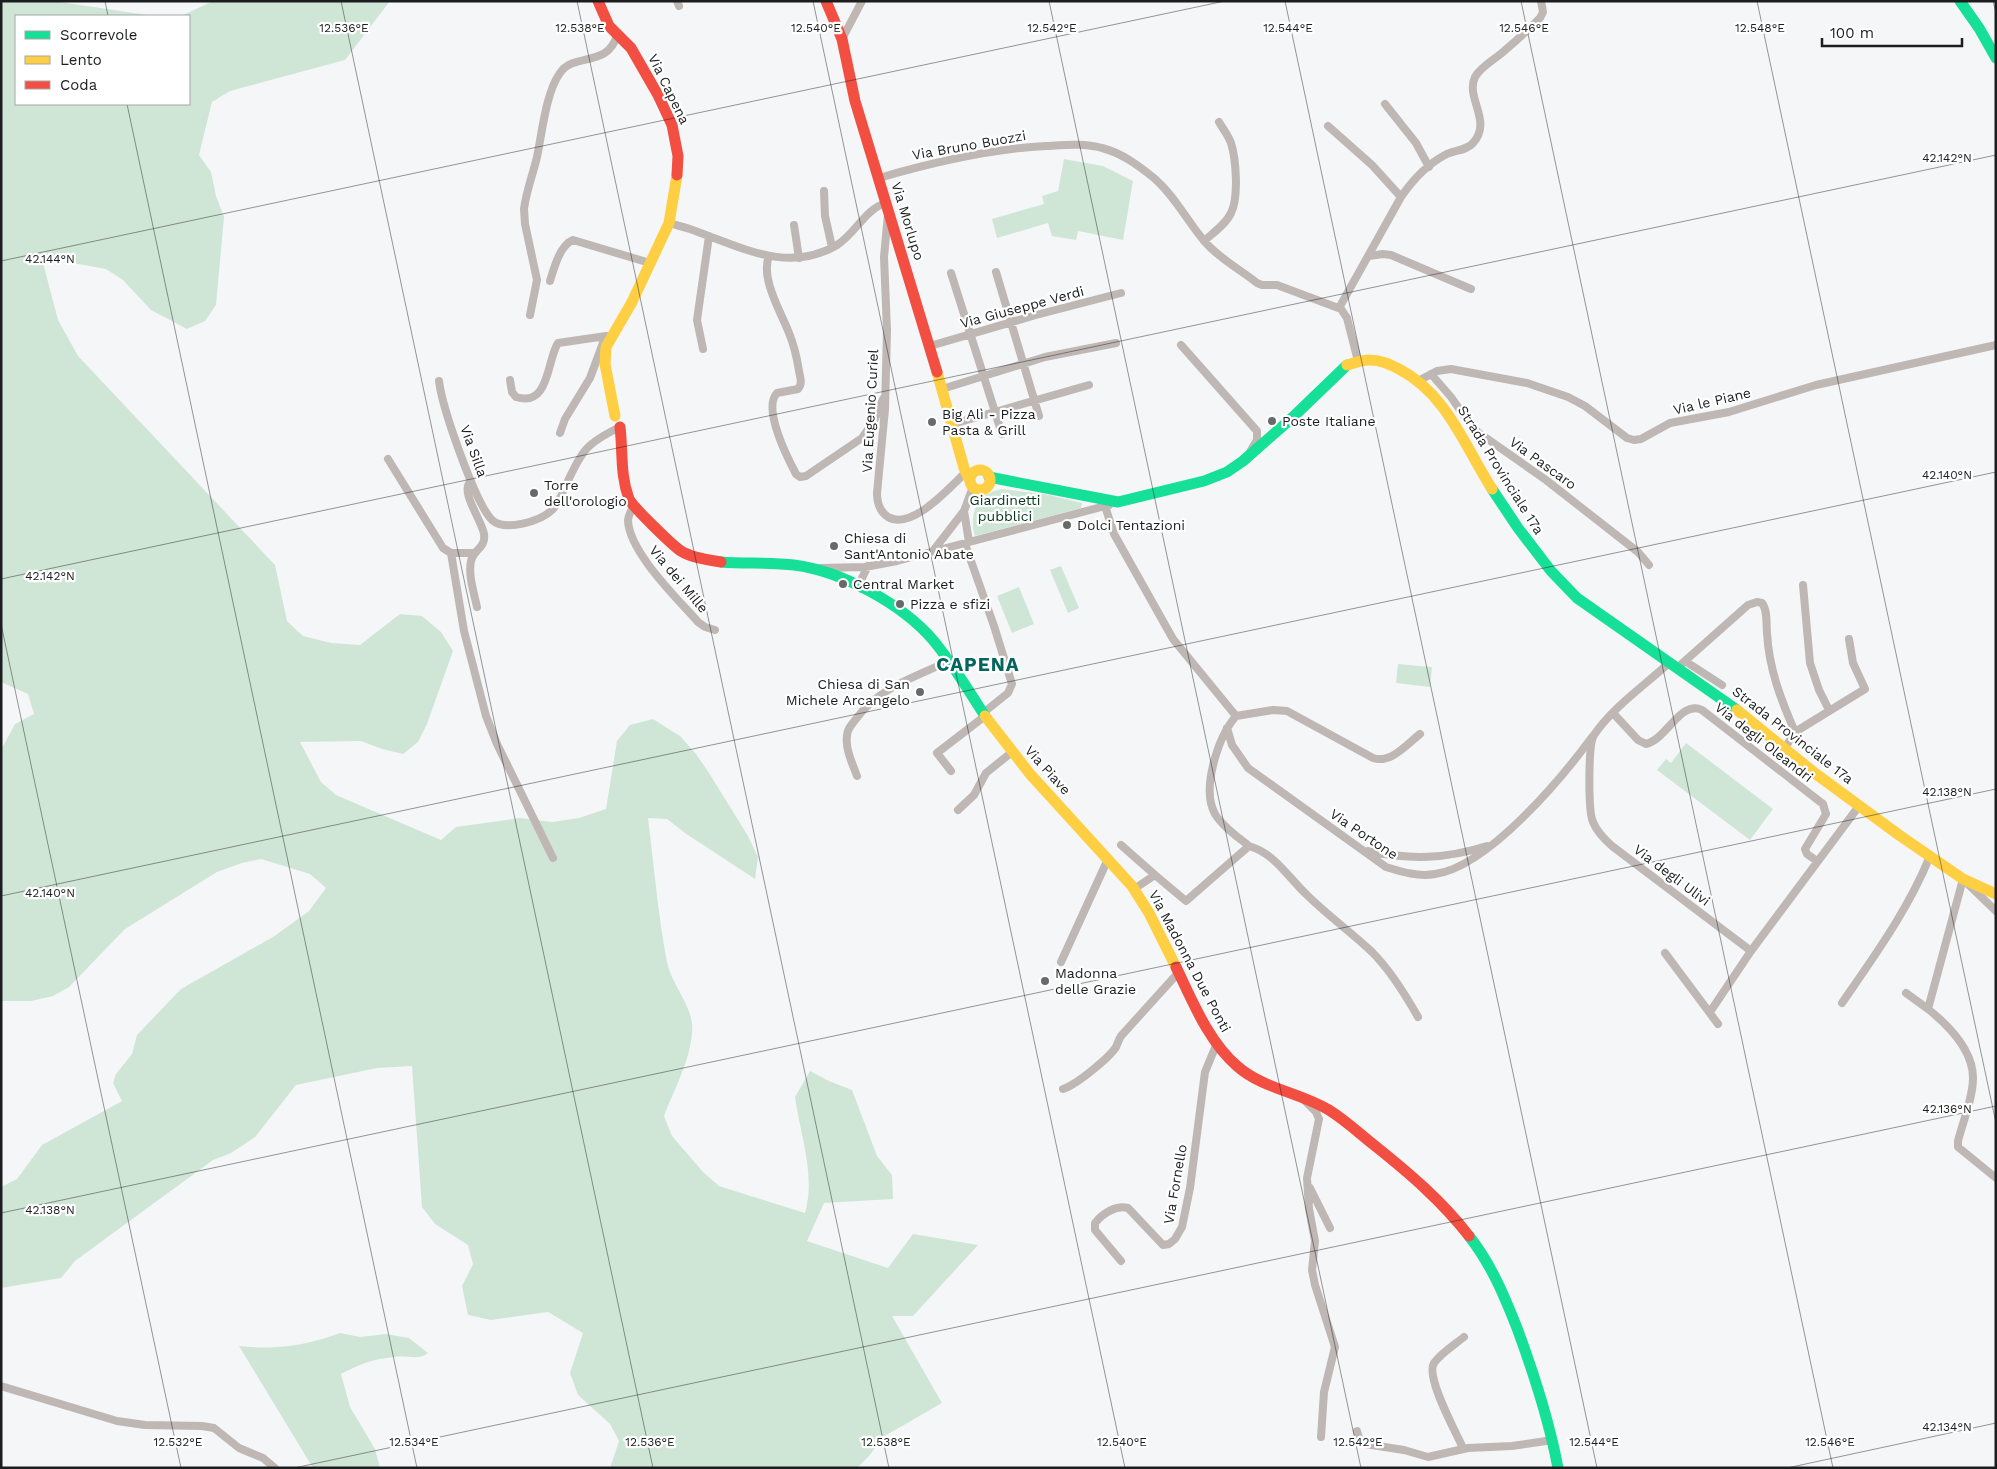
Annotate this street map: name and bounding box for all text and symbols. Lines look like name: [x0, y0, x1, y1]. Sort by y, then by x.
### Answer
legend: [15, 15, 190, 105]
scale bar: [1822, 15, 1962, 47]
text: 12.536°E: [319, 21, 369, 35]
text: 12.538°E: [555, 21, 605, 35]
text: 12.540°E: [791, 21, 841, 35]
text: 12.542°E: [1027, 21, 1077, 35]
text: 12.544°E: [1263, 21, 1313, 35]
text: 12.546°E: [1499, 21, 1549, 35]
text: 12.548°E: [1735, 21, 1785, 35]
text: 100 m: [1830, 24, 1874, 42]
text: Scorrevole: [60, 26, 138, 44]
text: Lento: [60, 51, 102, 69]
street label: Via Capena: [645, 51, 693, 127]
text: Coda: [60, 76, 98, 94]
street label: Via Bruno Buozzi: [911, 127, 1027, 163]
text: 42.142°N: [1922, 151, 1972, 165]
street label: Via Morlupo: [888, 180, 928, 262]
text: 42.144°N: [25, 252, 75, 266]
street label: Via Giuseppe Verdi: [958, 283, 1086, 331]
street label: Via Eugenio Curiel: [859, 348, 881, 473]
street label: Via le Piane: [1672, 384, 1752, 418]
street label: Strada Provinciale 17a: [1455, 403, 1547, 537]
place label: Big Alì - Pizza Pasta & Grill: [942, 406, 1036, 438]
place label: Poste Italiane: [1282, 413, 1376, 429]
marker: Poste Italiane: [1266, 415, 1278, 427]
marker: Big Alì - Pizza Pasta & Grill: [926, 416, 938, 428]
street label: Via Silla: [457, 423, 491, 479]
street label: Via Pascaro: [1506, 433, 1580, 493]
text: 42.140°N: [1922, 468, 1972, 482]
place label: Torre dell'orologio: [544, 477, 627, 509]
marker: Torre dell'orologio: [528, 487, 540, 499]
park label: Giardinetti pubblici: [970, 492, 1040, 524]
place label: Dolci Tentazioni: [1077, 517, 1185, 533]
marker: Dolci Tentazioni: [1061, 519, 1073, 531]
place label: Chiesa di Sant'Antonio Abate: [844, 530, 974, 562]
marker: Chiesa di Sant'Antonio Abate: [828, 540, 840, 552]
street label: Via dei Mille: [646, 542, 712, 616]
text: 42.142°N: [25, 569, 75, 583]
place label: Central Market: [853, 576, 954, 592]
marker: Central Market: [837, 578, 849, 590]
place label: Pizza e sfizi: [910, 596, 990, 612]
marker: Pizza e sfizi: [894, 598, 906, 610]
district label: CAPENA: [936, 653, 1020, 676]
place label: Chiesa di San Michele Arcangelo: [786, 676, 910, 708]
street label: Strada Provinciale 17a: [1729, 683, 1857, 787]
marker: Chiesa di San Michele Arcangelo: [914, 686, 926, 698]
street label: Via degli Oleandri: [1712, 699, 1816, 785]
street label: Via Piave: [1022, 742, 1074, 798]
text: 42.138°N: [1922, 785, 1972, 799]
street label: Via Portone: [1327, 805, 1401, 863]
street label: Via degli Ulivi: [1631, 841, 1713, 909]
text: 42.140°N: [25, 886, 75, 900]
street label: Via Madonna Due Ponti: [1146, 887, 1234, 1035]
place label: Madonna delle Grazie: [1055, 965, 1136, 997]
marker: Madonna delle Grazie: [1039, 975, 1051, 987]
text: 42.136°N: [1922, 1102, 1972, 1116]
street label: Via Fornello: [1160, 1143, 1190, 1225]
text: 42.138°N: [25, 1203, 75, 1217]
text: 42.134°N: [1922, 1420, 1972, 1434]
text: 12.532°E: [153, 1435, 203, 1449]
text: 12.534°E: [389, 1435, 439, 1449]
text: 12.536°E: [625, 1435, 675, 1449]
text: 12.538°E: [861, 1435, 911, 1449]
text: 12.540°E: [1097, 1435, 1147, 1449]
text: 12.542°E: [1333, 1435, 1383, 1449]
text: 12.544°E: [1569, 1435, 1619, 1449]
text: 12.546°E: [1805, 1435, 1855, 1449]

